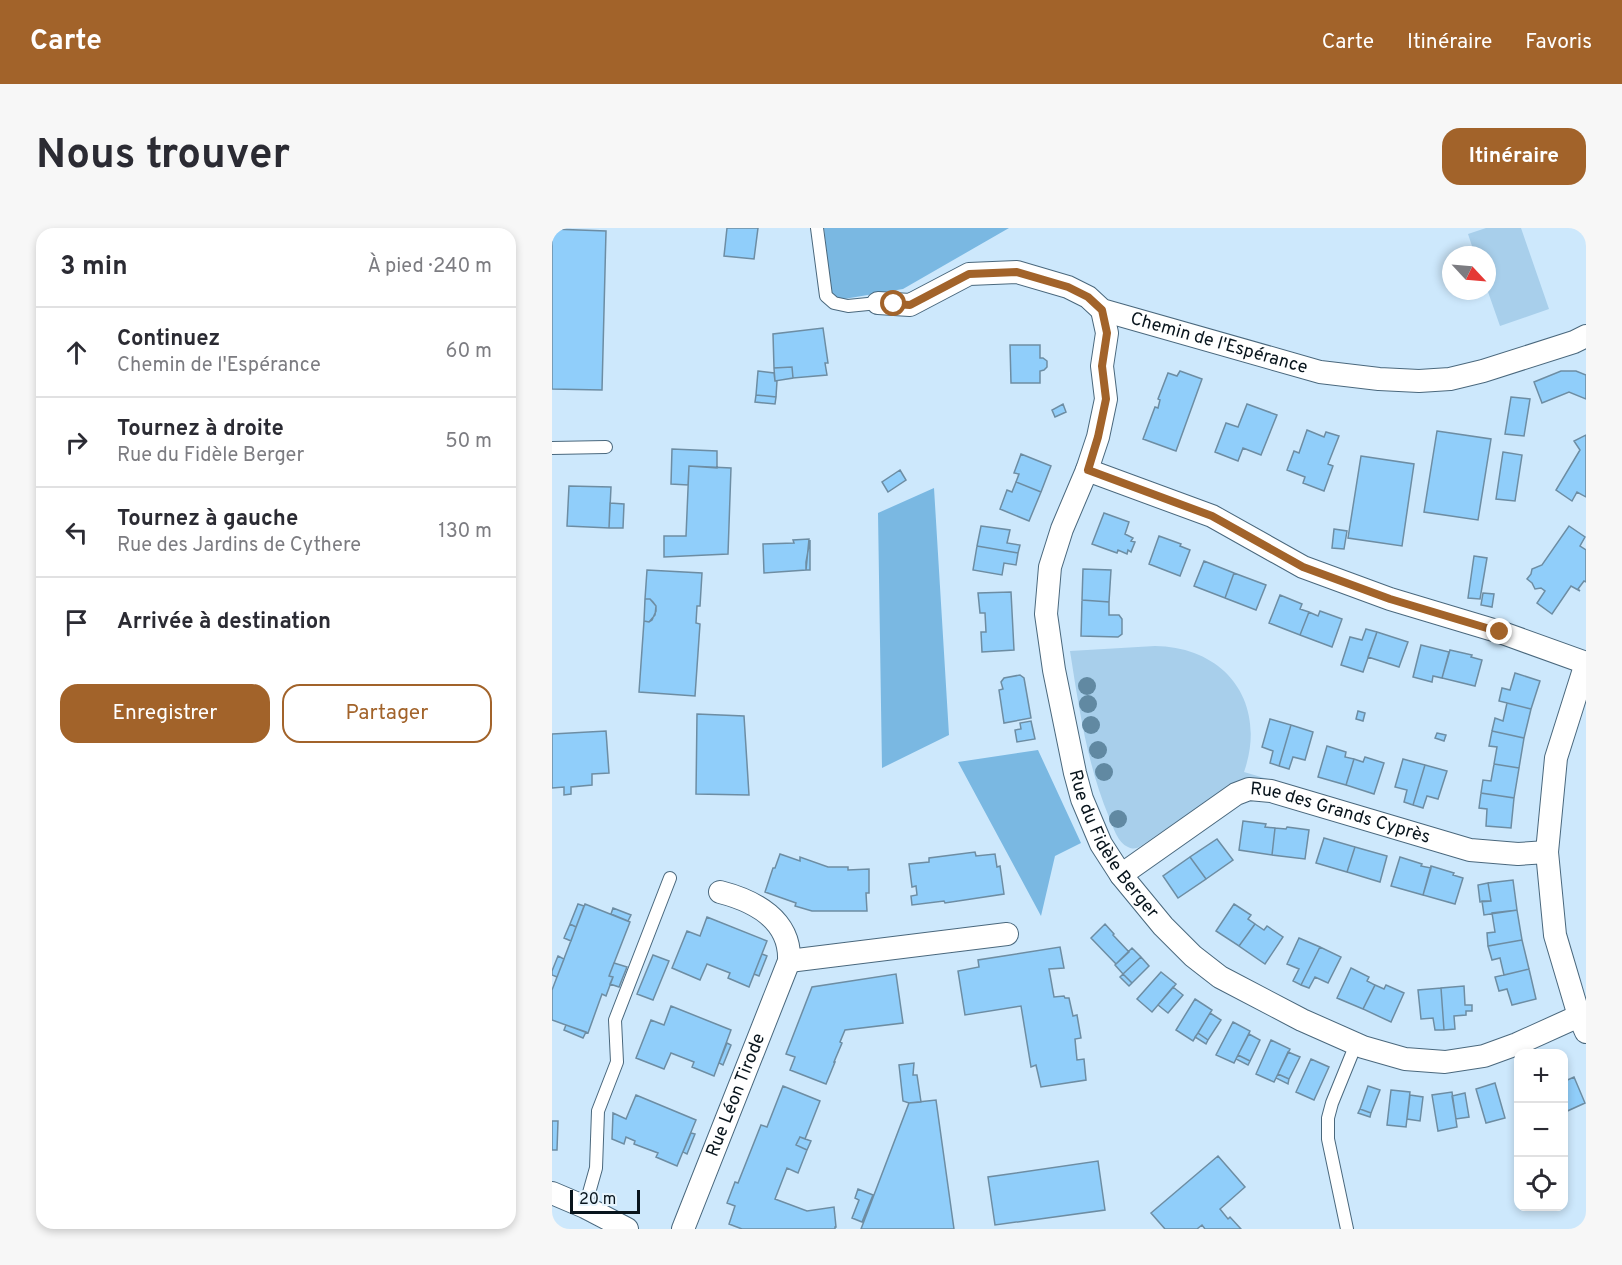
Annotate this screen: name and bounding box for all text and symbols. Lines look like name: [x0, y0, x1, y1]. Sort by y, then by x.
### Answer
text: Carte: [30, 24, 102, 60]
text: Carte: [1322, 29, 1374, 56]
text: Itinéraire: [1407, 29, 1492, 56]
text: Favoris: [1525, 29, 1592, 56]
button: Itinéraire: [1442, 128, 1586, 185]
text: Nous trouver: [36, 130, 290, 183]
north arrow: [1442, 246, 1496, 300]
text: 3 min: [60, 251, 128, 284]
text: À pied · 240 m: [367, 254, 492, 280]
route start: [880, 290, 906, 316]
street label: Chemin de l'Espérance: [1128, 307, 1310, 379]
text: Continuez: [117, 326, 220, 353]
icon: ahead: [60, 336, 93, 369]
text: 60 m: [446, 339, 492, 365]
text: Chemin de l'Espérance: [117, 353, 321, 379]
text: Tournez à droite: [117, 416, 284, 443]
icon: right: [60, 426, 93, 459]
text: 50 m: [445, 429, 492, 455]
text: Rue du Fidèle Berger: [117, 443, 304, 469]
text: Tournez à gauche: [117, 506, 298, 533]
icon: left: [60, 516, 93, 549]
text: 130 m: [438, 519, 492, 545]
text: Rue des Jardins de Cythere: [117, 533, 361, 559]
icon: arrive: [60, 606, 93, 639]
text: Arrivée à destination: [117, 609, 331, 636]
route end: [1486, 618, 1512, 644]
button: Enregistrer: [60, 684, 270, 743]
button: Partager: [282, 684, 492, 743]
street label: Rue du Fidèle Berger: [1063, 767, 1164, 923]
street label: Rue des Grands Cyprès: [1249, 778, 1433, 849]
street label: Rue Léon Tirode: [701, 1030, 771, 1160]
map controls: [1514, 1049, 1568, 1211]
button: +: [1514, 1049, 1568, 1103]
button: −: [1514, 1103, 1568, 1157]
button: locate: [1514, 1157, 1568, 1211]
scale bar: [570, 1187, 640, 1214]
text: 20 m: [579, 1190, 616, 1210]

